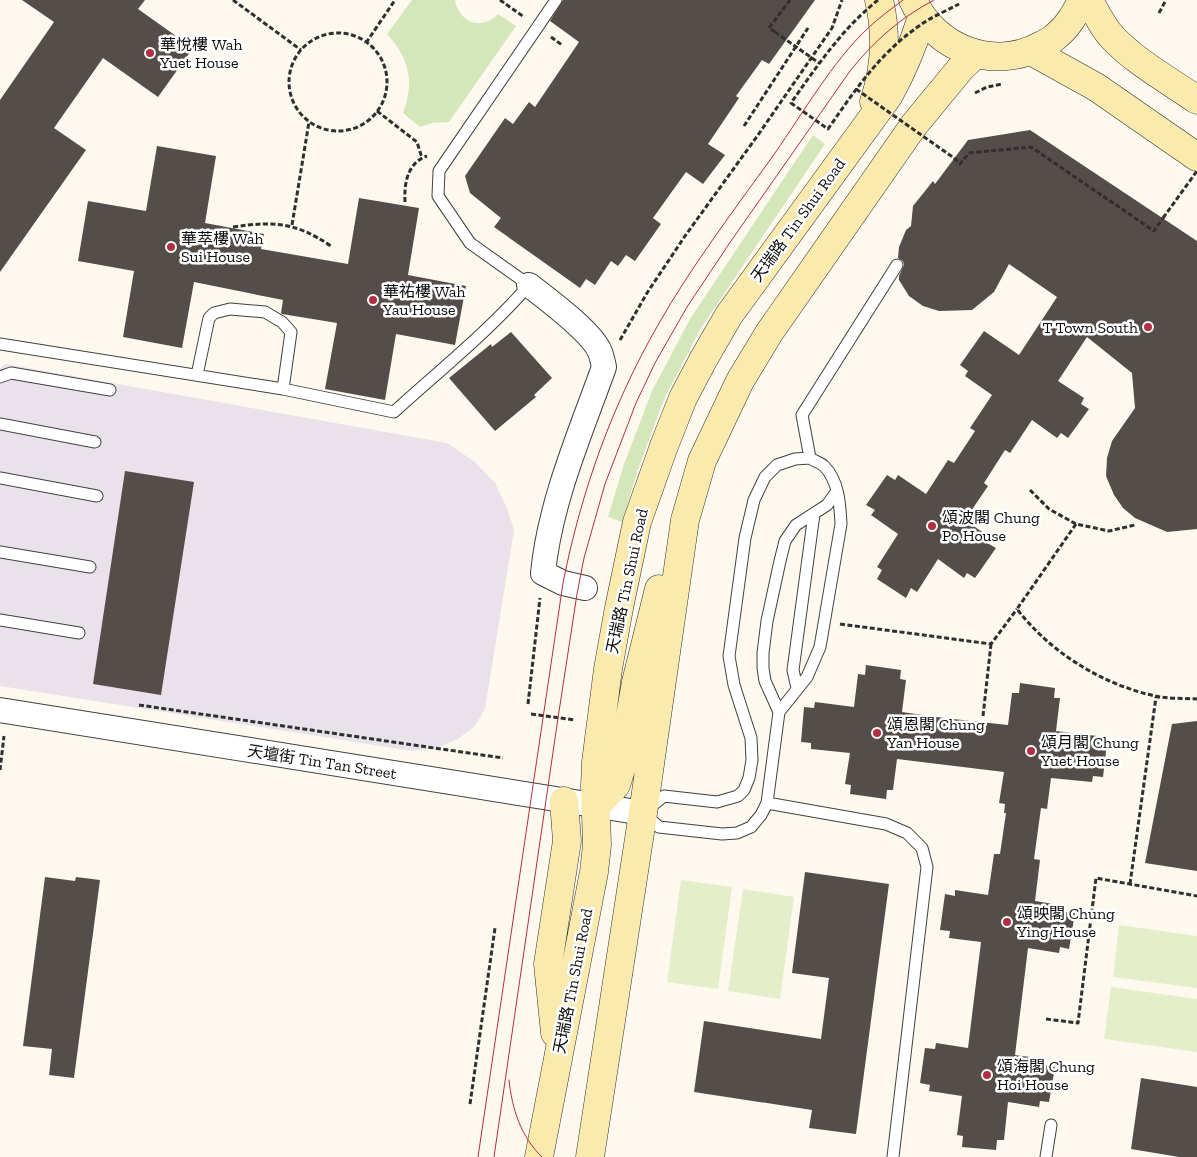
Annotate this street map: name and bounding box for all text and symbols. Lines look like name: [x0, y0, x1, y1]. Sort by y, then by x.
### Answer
place label: 華悅樓 Wah Yuet House: [159, 35, 243, 72]
marker: 華悅樓 Wah Yuet House: [144, 47, 156, 59]
street label: 天瑞路 Tin Shui Road: [747, 154, 849, 285]
place label: 華萃樓 Wah Sui House: [181, 229, 264, 266]
marker: 華萃樓 Wah Sui House: [165, 241, 177, 253]
place label: 華祐樓 Wah Yau House: [382, 282, 466, 319]
marker: 華祐樓 Wah Yau House: [367, 294, 379, 306]
place label: T Town South: [1042, 318, 1138, 337]
marker: T Town South: [1142, 321, 1154, 333]
street label: 天瑞路 Tin Shui Road: [602, 507, 652, 655]
place label: 頌波閣 Chung Po House: [942, 508, 1040, 545]
marker: 頌波閣 Chung Po House: [926, 520, 938, 532]
place label: 頌恩閣 Chung Yan House: [886, 715, 985, 752]
marker: 頌恩閣 Chung Yan House: [871, 727, 883, 739]
place label: 頌月閣 Chung Yuet House: [1040, 733, 1139, 770]
street label: 天壇街 Tin Tan Street: [246, 741, 398, 783]
marker: 頌月閣 Chung Yuet House: [1025, 745, 1037, 757]
place label: 頌映閣 Chung Ying House: [1016, 904, 1115, 941]
street label: 天瑞路 Tin Shui Road: [550, 906, 596, 1055]
marker: 頌映閣 Chung Ying House: [1001, 916, 1013, 928]
place label: 頌海閣 Chung Hoi House: [997, 1057, 1095, 1094]
marker: 頌海閣 Chung Hoi House: [981, 1069, 993, 1081]

